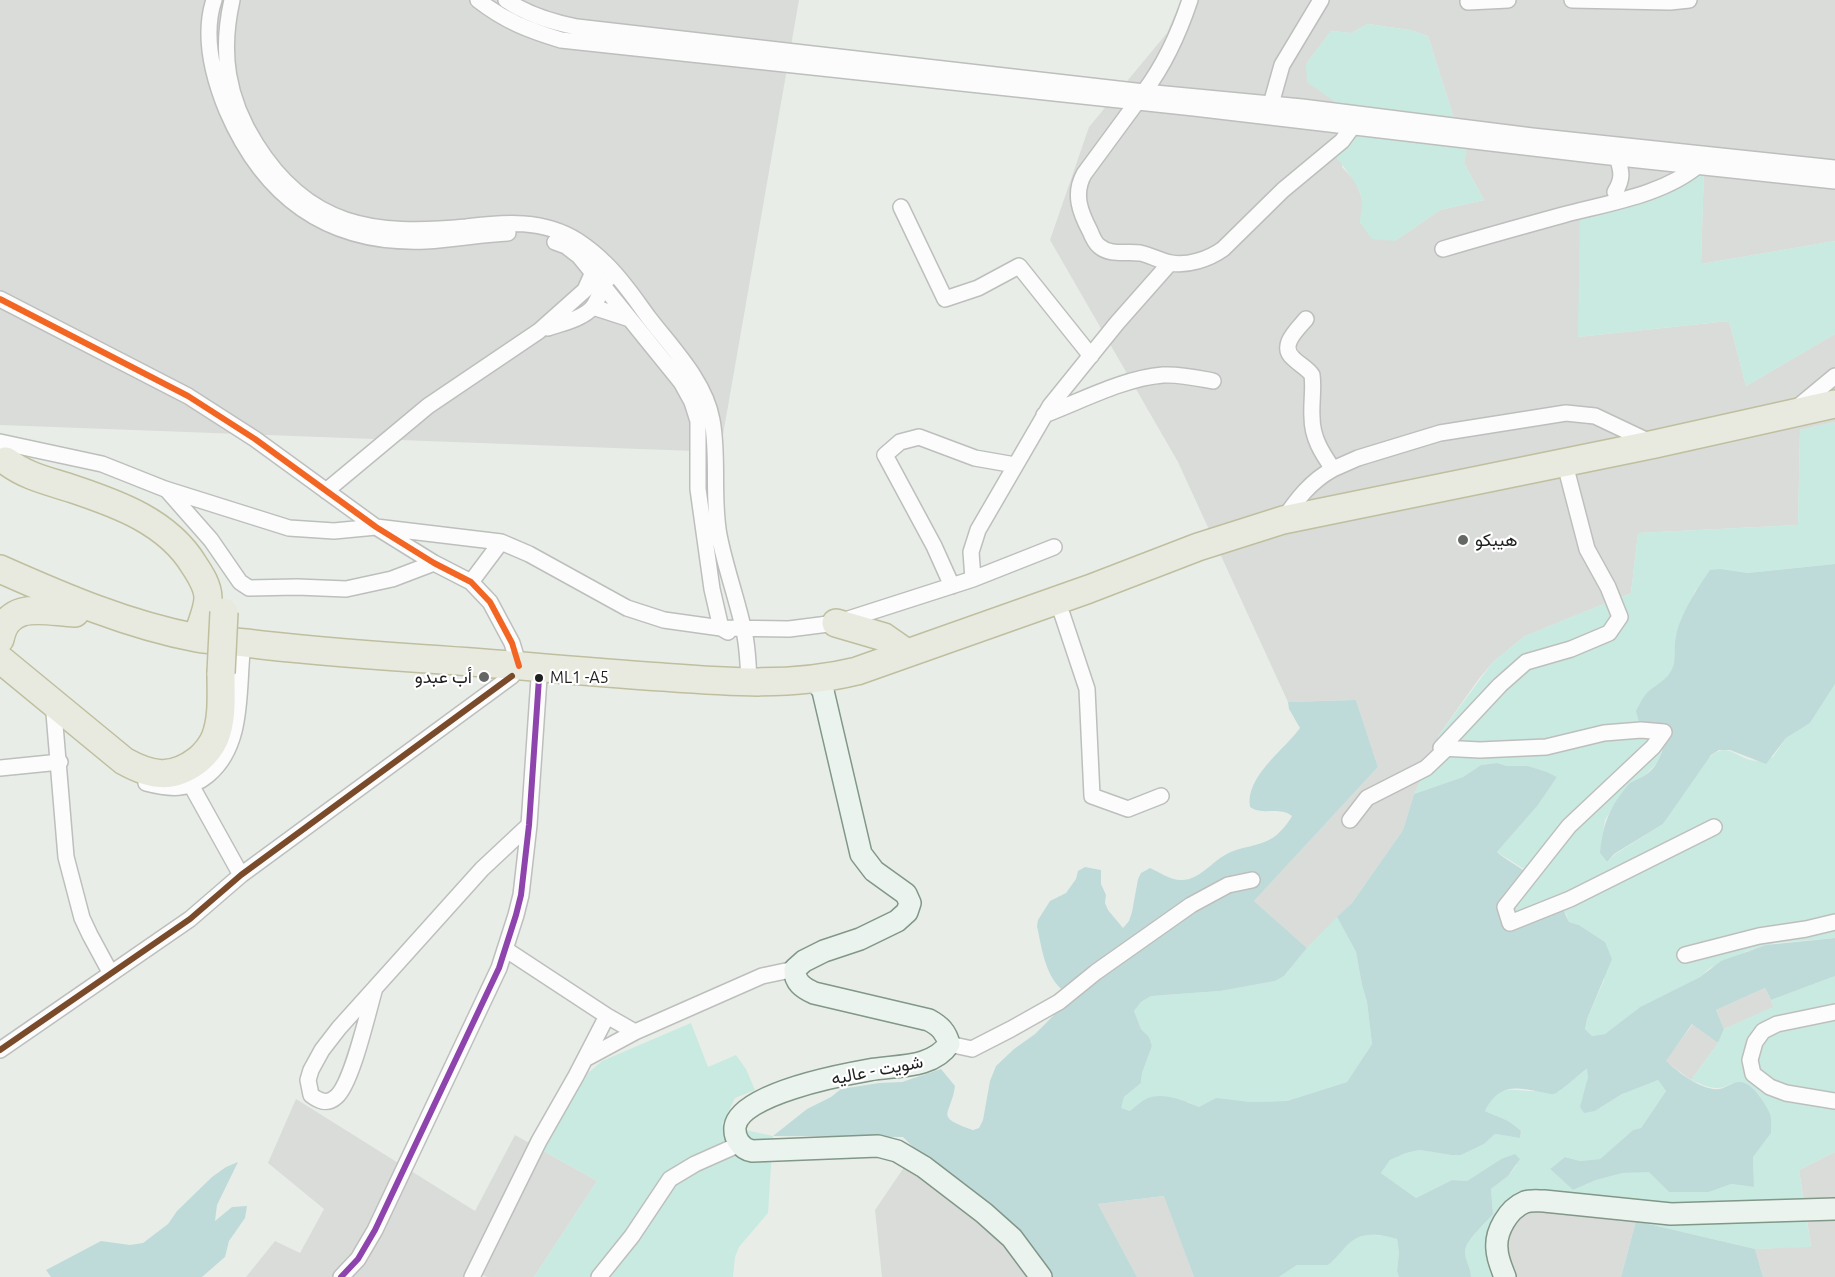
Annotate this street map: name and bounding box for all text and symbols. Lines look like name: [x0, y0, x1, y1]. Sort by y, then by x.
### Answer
place label: هيبكو: [1475, 529, 1517, 551]
marker: هيبكو: [1456, 533, 1470, 547]
place label: أب عبدو: [415, 666, 472, 688]
place label: ML1 -A5: [550, 668, 609, 688]
marker: أب عبدو: [477, 670, 491, 684]
marker: ML1 -A5: [533, 672, 545, 684]
street label: شويت - عاليه: [829, 1051, 925, 1089]

